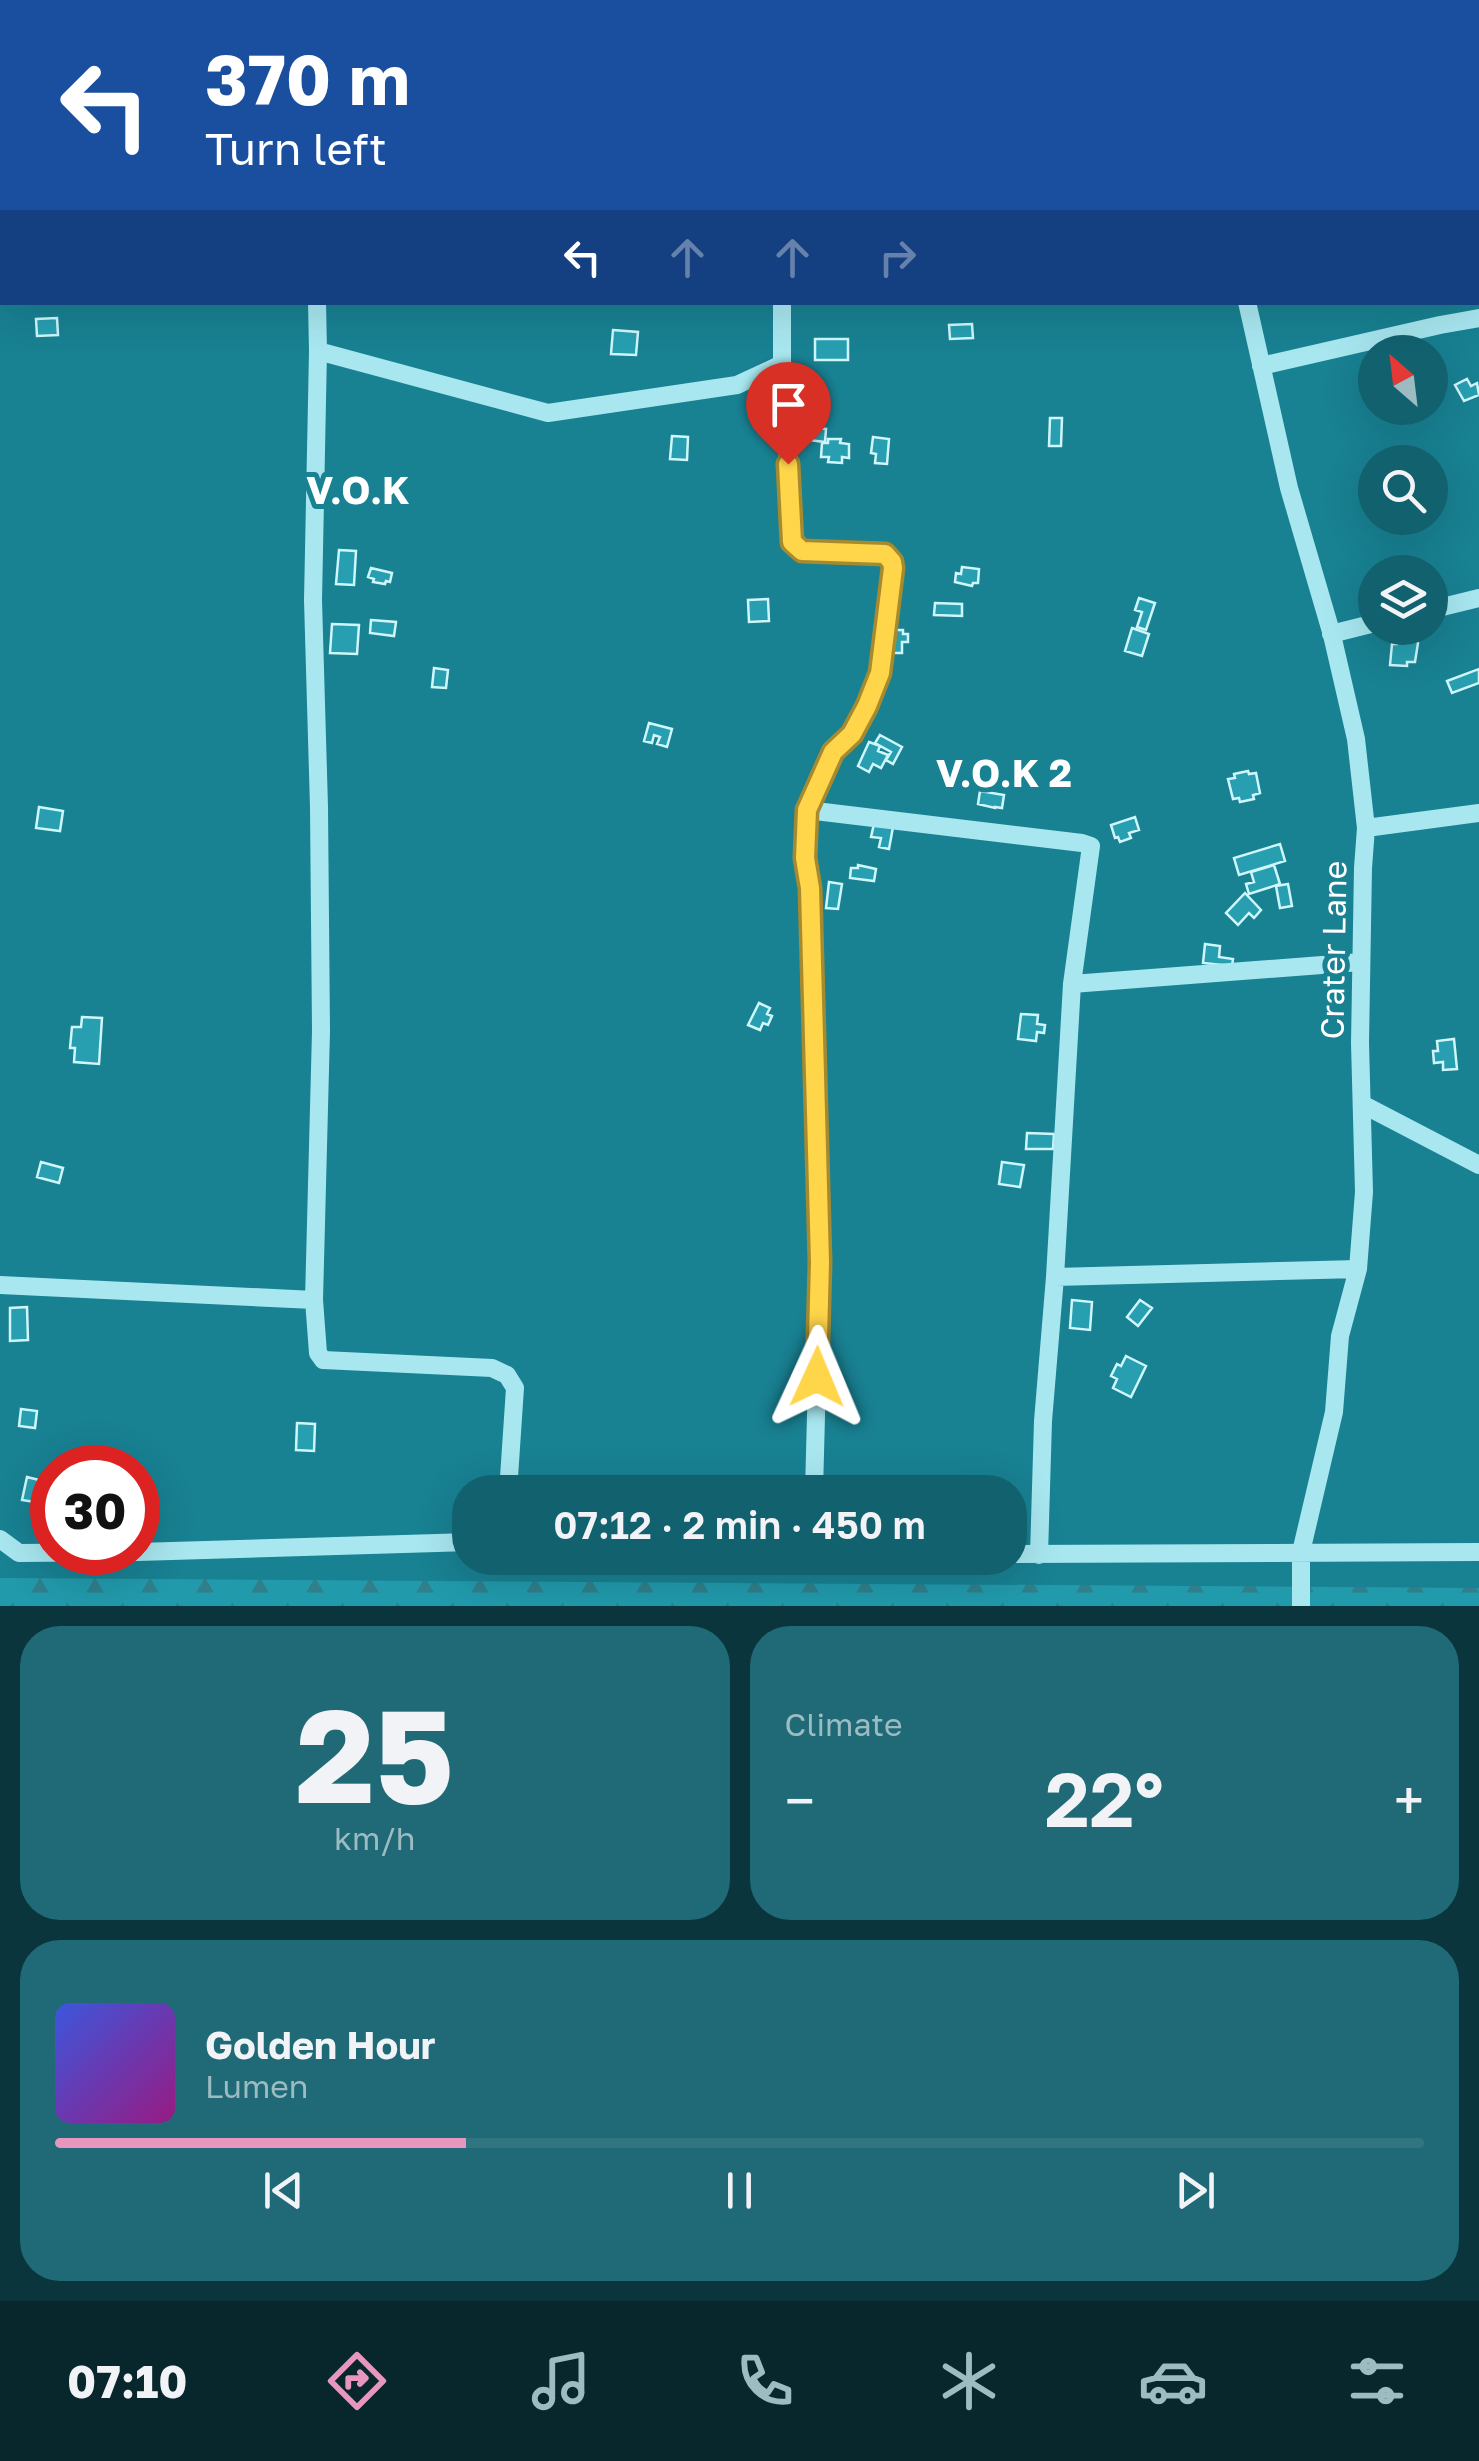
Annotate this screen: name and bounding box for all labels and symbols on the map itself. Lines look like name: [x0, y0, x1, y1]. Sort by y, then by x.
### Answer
north arrow: [1358, 335, 1448, 425]
pin: [746, 362, 831, 465]
district label: V.O.K: [306, 467, 410, 512]
district label: V.O.K 2: [936, 750, 1072, 795]
street label: Crater Lane: [1312, 860, 1354, 1040]
position arrow: [765, 1325, 869, 1429]
speed limit sign: 30: [30, 1445, 160, 1575]

